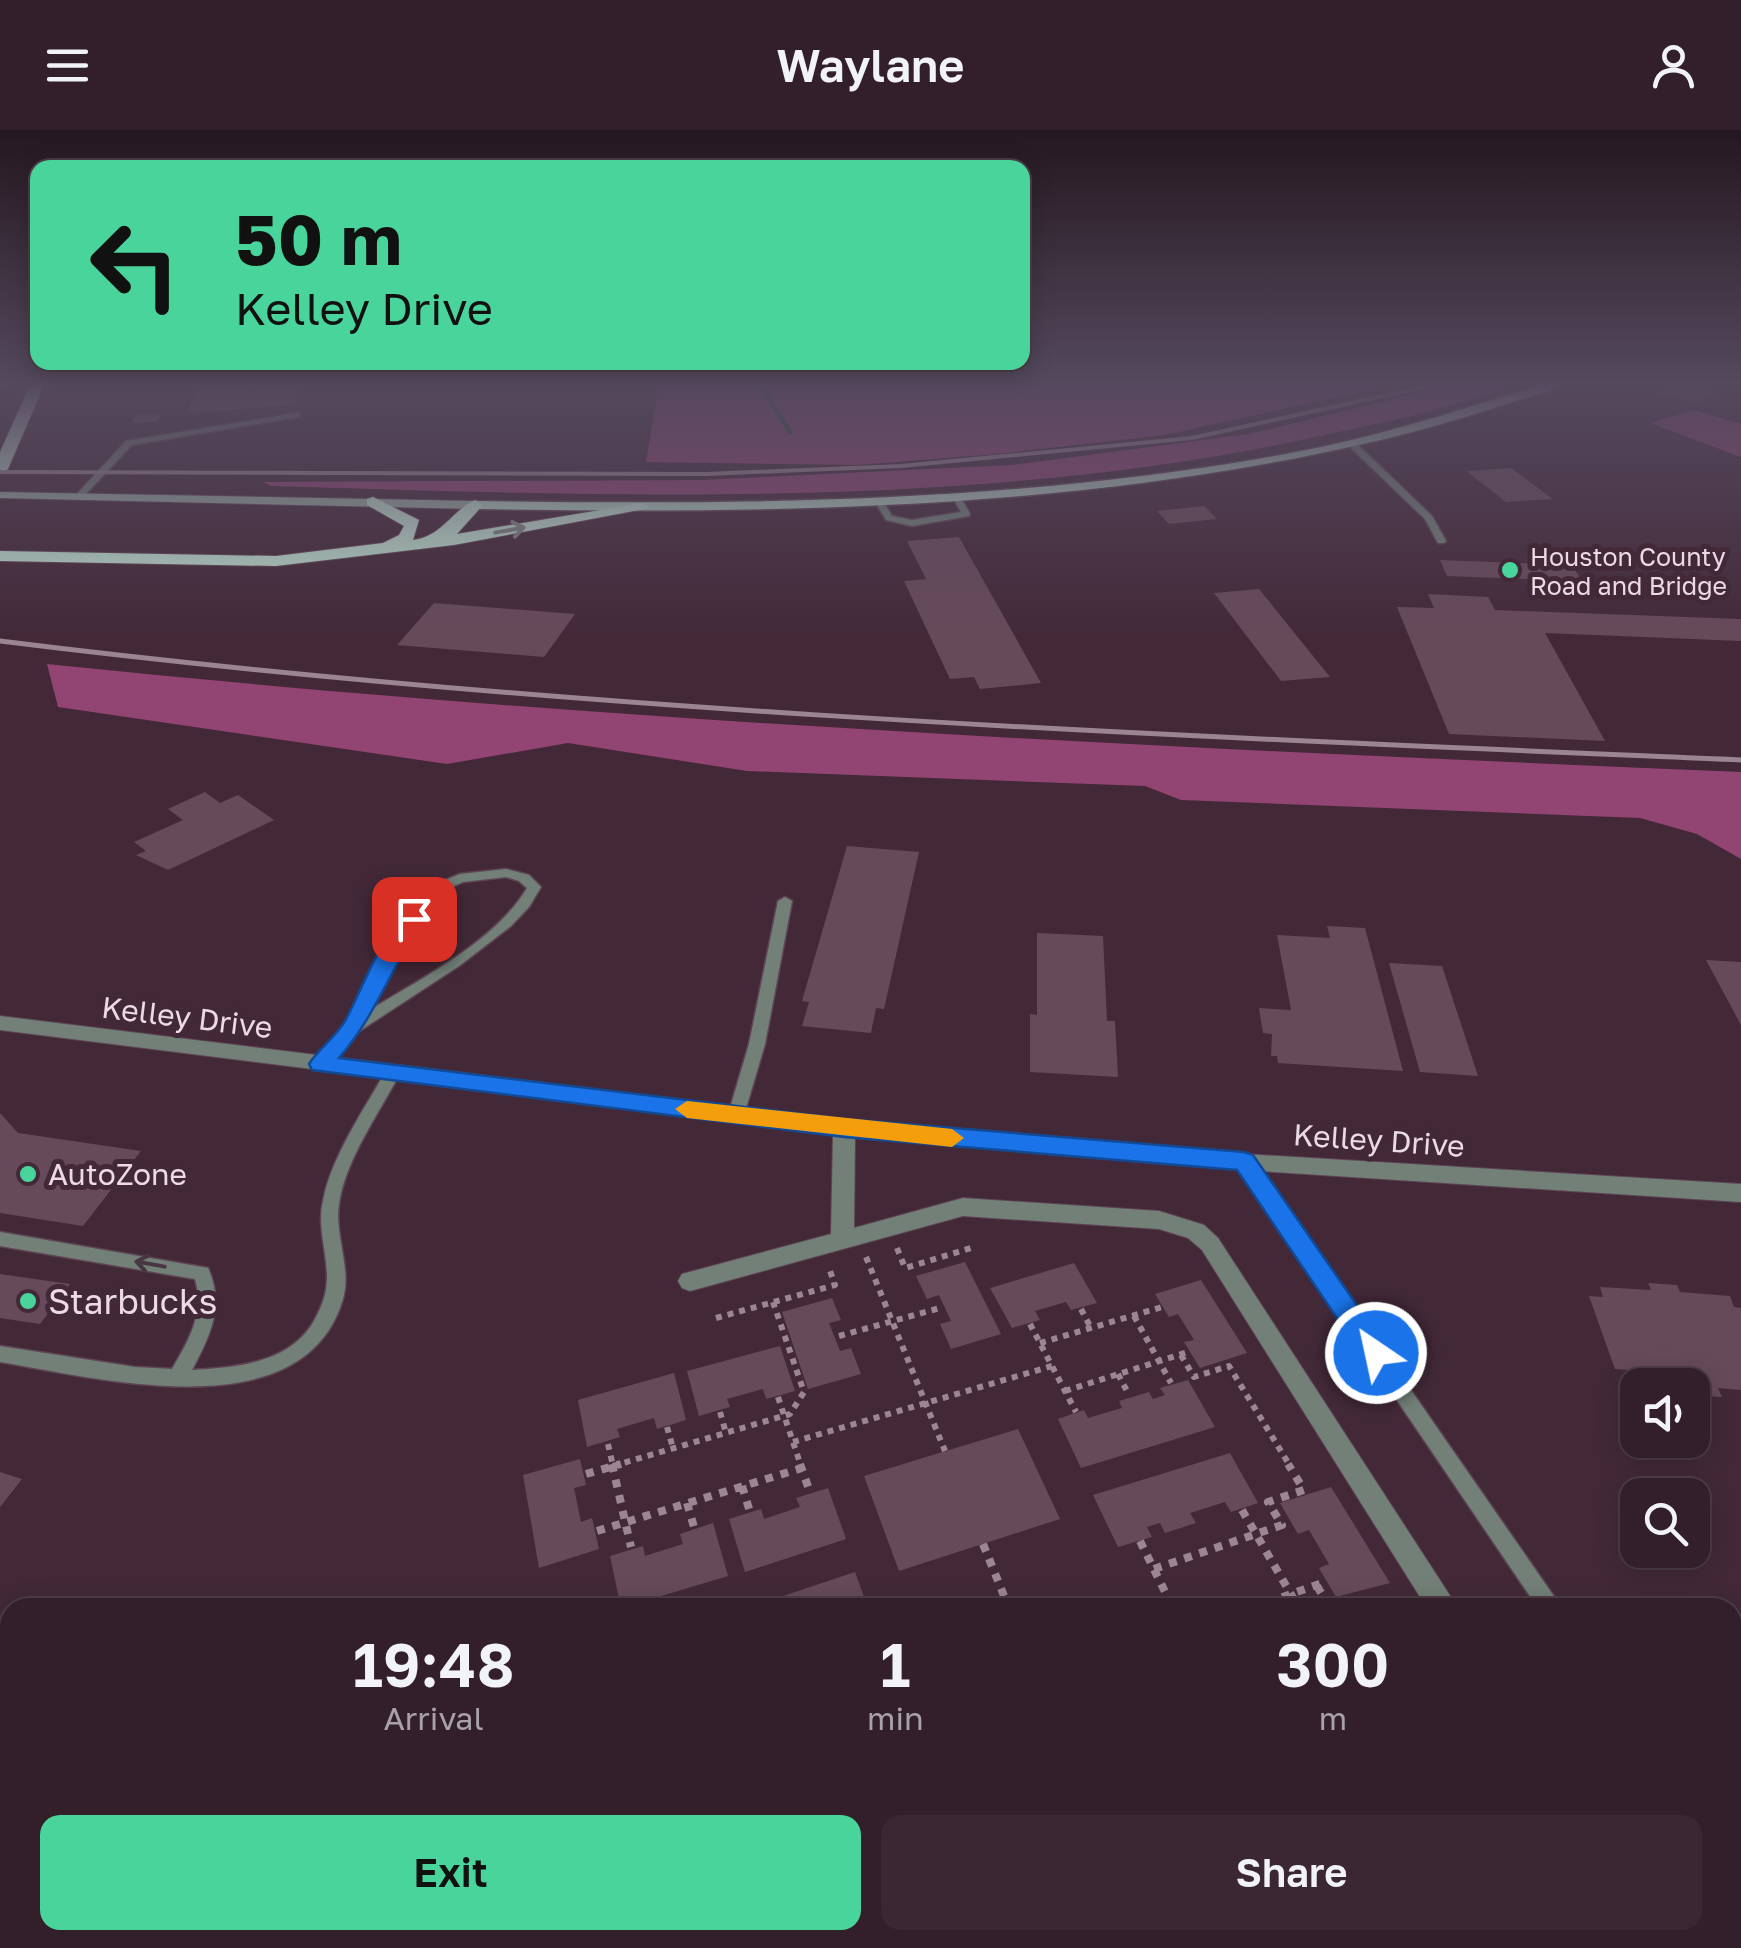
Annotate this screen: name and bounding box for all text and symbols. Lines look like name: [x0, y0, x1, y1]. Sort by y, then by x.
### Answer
icon: menu: [40, 38, 95, 93]
text: Waylane: [777, 38, 964, 92]
icon: person: [1646, 38, 1701, 93]
text: 50 m: [235, 196, 402, 280]
icon: left: [70, 200, 200, 330]
text: Kelley Drive: [235, 281, 493, 335]
one-way arrow: [494, 519, 526, 538]
place label: Houston County Road and Bridge: [1530, 541, 1727, 601]
marker: Houston County Road and Bridge: [1499, 559, 1521, 581]
pin: [372, 877, 457, 962]
icon: arrive: [387, 892, 442, 947]
street label: Kelley Drive: [100, 989, 274, 1045]
street label: Kelley Drive: [1292, 1116, 1466, 1164]
place label: AutoZone: [48, 1156, 187, 1192]
marker: AutoZone: [17, 1163, 39, 1185]
one-way arrow: [134, 1255, 166, 1273]
place label: Starbucks: [48, 1280, 217, 1322]
marker: Starbucks: [17, 1290, 39, 1312]
position arrow: [1324, 1301, 1428, 1405]
map controls: [1620, 1368, 1710, 1568]
button: sound: [1620, 1368, 1710, 1458]
button: search: [1620, 1478, 1710, 1568]
text: 19:48: [353, 1628, 514, 1700]
text: 1: [880, 1628, 910, 1700]
text: 300: [1276, 1628, 1389, 1700]
text: Arrival: [383, 1699, 484, 1737]
text: min: [867, 1699, 924, 1737]
text: m: [1319, 1699, 1347, 1737]
button: Exit: [40, 1815, 861, 1930]
button: Share: [881, 1815, 1702, 1930]

